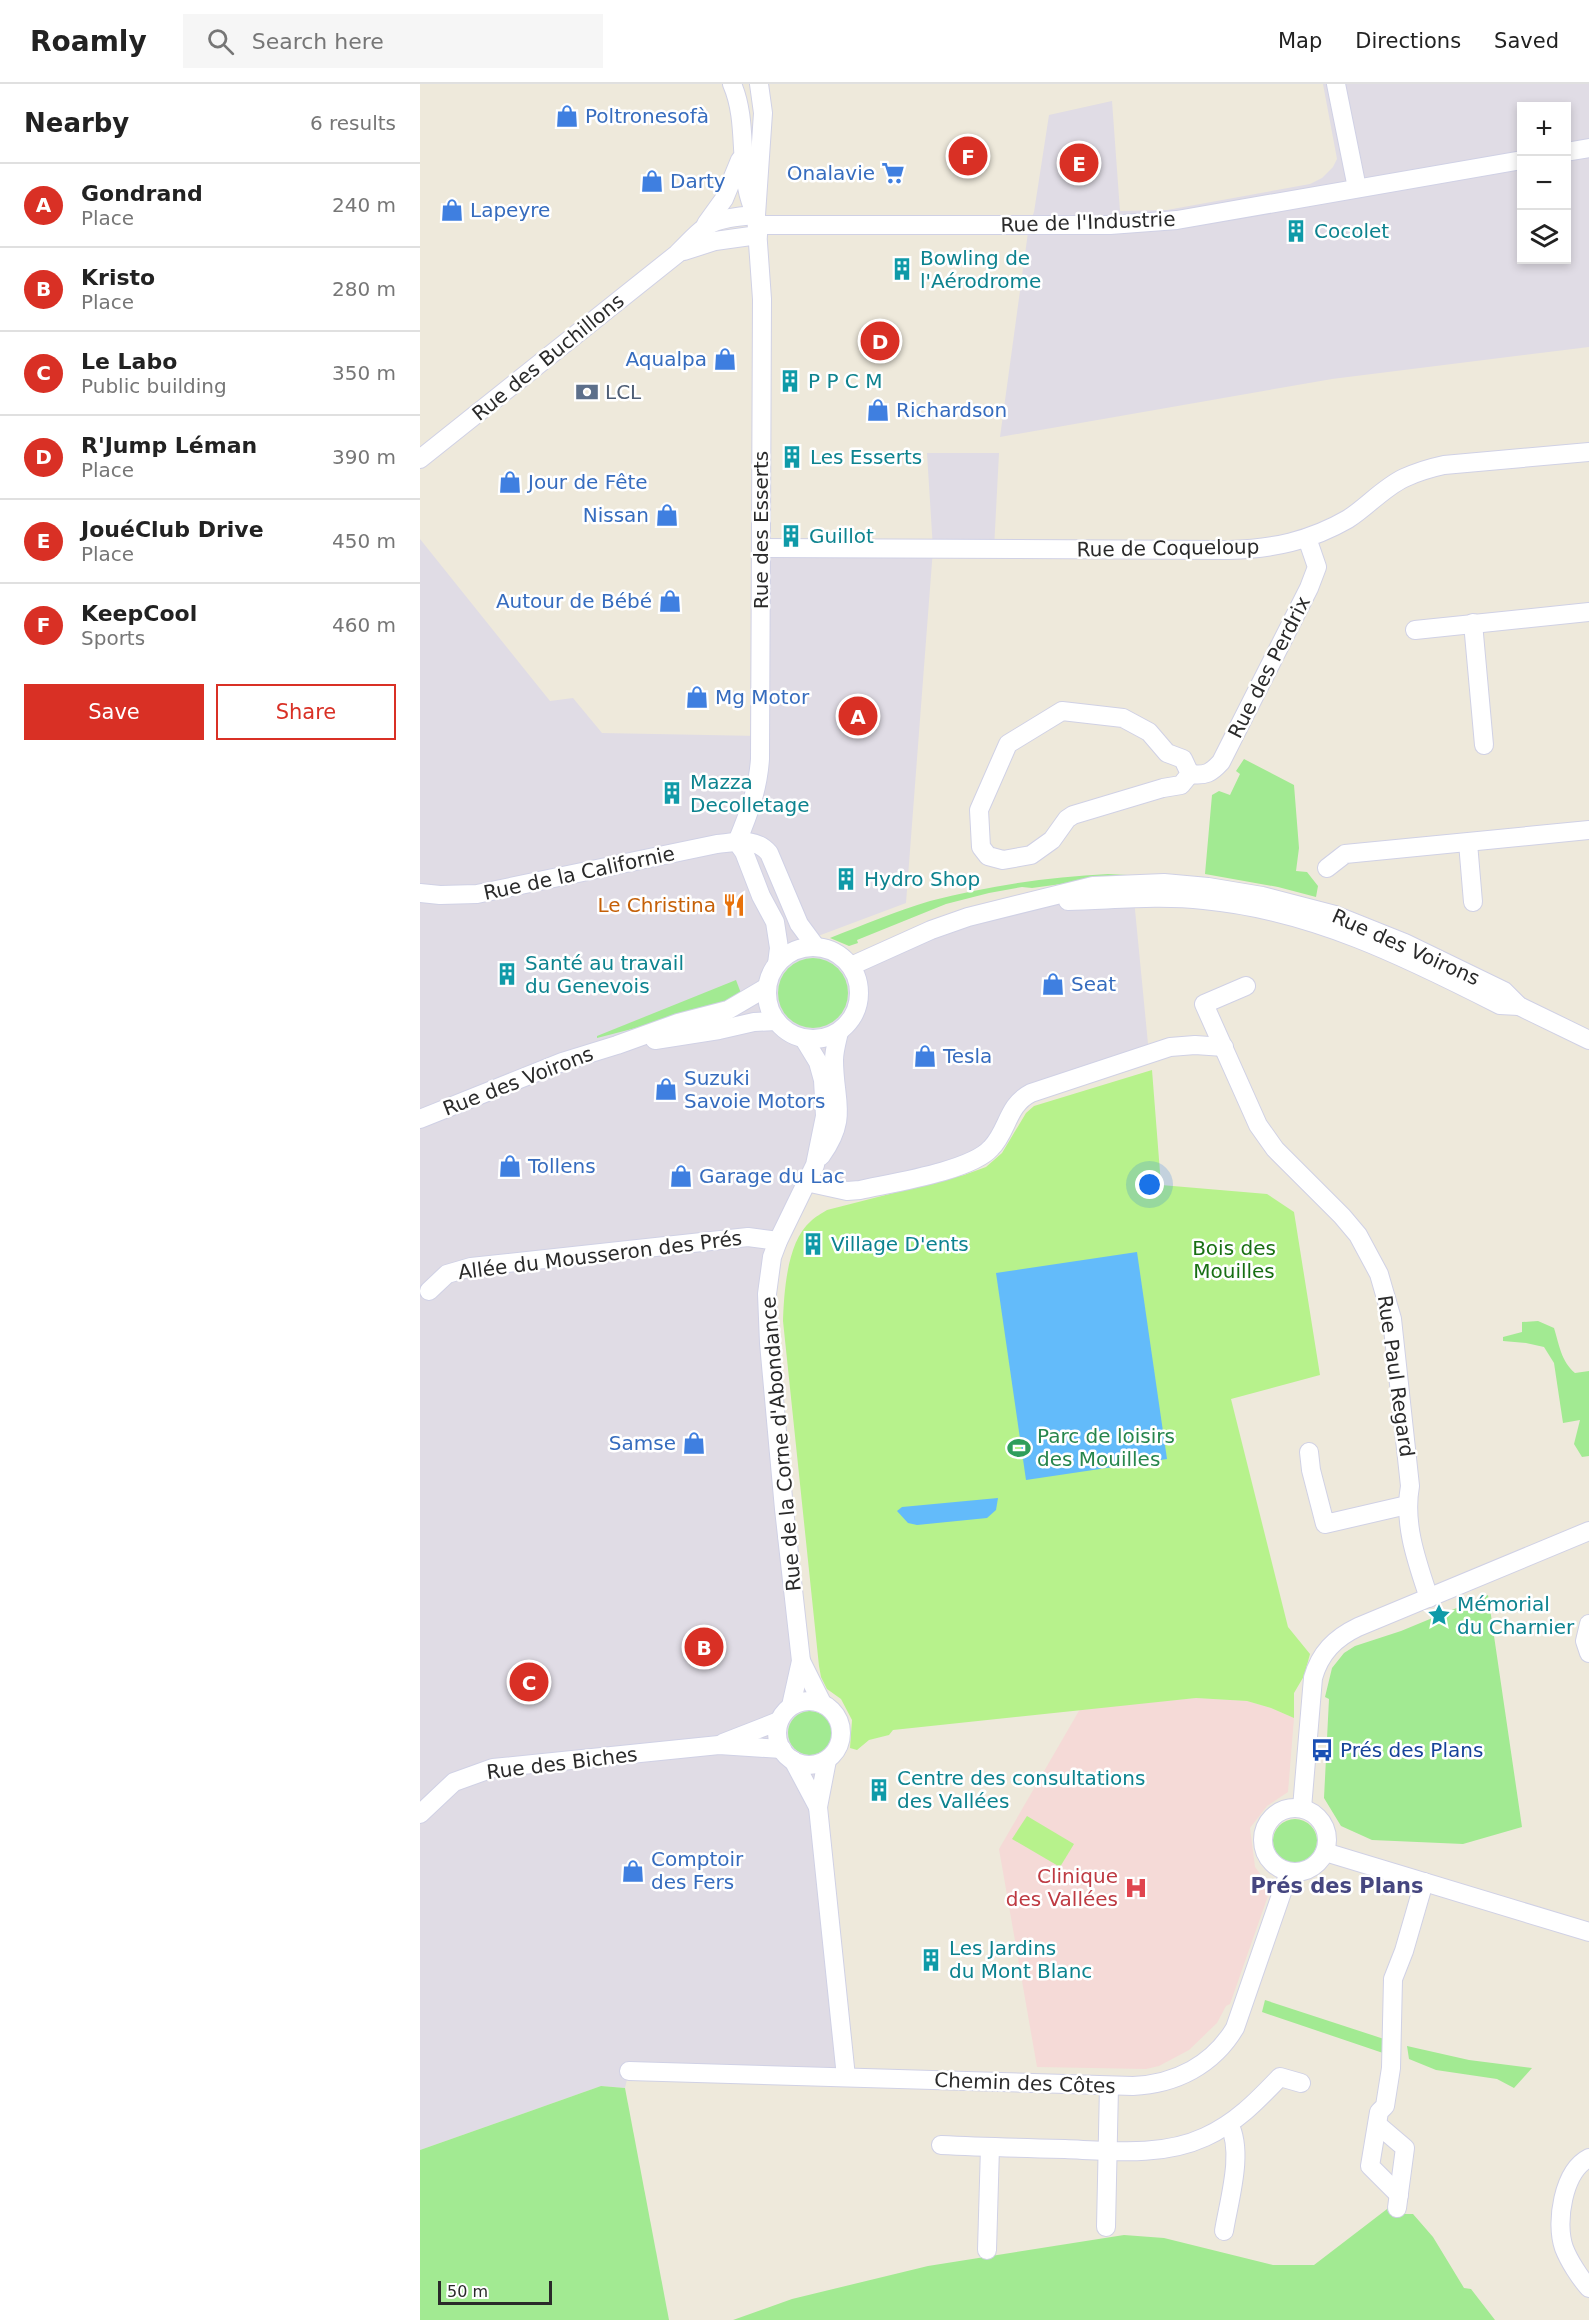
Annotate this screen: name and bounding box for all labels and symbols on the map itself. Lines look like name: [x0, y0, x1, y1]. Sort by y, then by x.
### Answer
shop icon: Poltronesofà: [554, 103, 580, 129]
place label: Poltronesofà: [585, 104, 709, 128]
pin: F: [948, 134, 988, 178]
pin: E: [1060, 140, 1098, 185]
supermarket icon: Onalavie: [880, 160, 906, 186]
place label: Onalavie: [787, 161, 875, 185]
shop icon: Darty: [639, 168, 665, 194]
place label: Darty: [670, 169, 726, 193]
shop icon: Lapeyre: [439, 197, 465, 223]
place label: Lapeyre: [470, 198, 550, 222]
street label: Rue de l'Industrie: [1000, 207, 1176, 237]
building icon: Cocolet: [1283, 218, 1309, 244]
place label: Cocolet: [1314, 219, 1389, 243]
place label: Bowling de l'Aérodrome: [920, 246, 1041, 293]
building icon: Bowling de l'Aérodrome: [889, 256, 915, 282]
street label: Rue des Buchillons: [467, 288, 629, 426]
pin: D: [860, 318, 900, 364]
shop icon: Aqualpa: [712, 346, 738, 372]
place label: Aqualpa: [626, 347, 707, 371]
building icon: P P C M: [777, 368, 803, 394]
place label: P P C M: [808, 369, 882, 393]
bank icon: LCL: [574, 379, 600, 405]
place label: LCL: [605, 380, 642, 404]
shop icon: Richardson: [865, 397, 891, 423]
place label: Richardson: [896, 398, 1007, 422]
building icon: Les Esserts: [779, 444, 805, 470]
place label: Les Esserts: [810, 445, 922, 469]
street label: Rue des Esserts: [749, 451, 773, 609]
shop icon: Jour de Fête: [497, 469, 523, 495]
place label: Jour de Fête: [526, 470, 648, 494]
shop icon: Nissan: [654, 502, 680, 528]
place label: Nissan: [583, 503, 649, 527]
building icon: Guillot: [778, 523, 804, 549]
place label: Guillot: [809, 524, 874, 548]
street label: Rue de Coqueloup: [1076, 534, 1260, 562]
shop icon: Autour de Bébé: [657, 588, 683, 614]
place label: Autour de Bébé: [496, 589, 652, 613]
street label: Rue des Perdrix: [1223, 592, 1315, 742]
shop icon: Mg Motor: [684, 684, 710, 710]
place label: Mg Motor: [715, 685, 810, 709]
pin: A: [838, 694, 878, 738]
place label: Mazza Decolletage: [690, 770, 809, 817]
building icon: Mazza Decolletage: [659, 780, 685, 806]
street label: Rue de la Californie: [481, 841, 677, 905]
building icon: Hydro Shop: [833, 866, 859, 892]
place label: Hydro Shop: [864, 867, 980, 891]
restaurant icon: Le Christina: [721, 892, 747, 918]
place label: Le Christina: [597, 893, 716, 917]
street label: Rue des Voirons: [1328, 904, 1484, 990]
place label: Santé au travail du Genevois: [525, 951, 684, 998]
building icon: Santé au travail du Genevois: [494, 961, 520, 987]
shop icon: Seat: [1040, 971, 1066, 997]
place label: Seat: [1071, 972, 1116, 996]
street label: Rue des Voirons: [439, 1041, 597, 1121]
shop icon: Tesla: [912, 1043, 938, 1069]
place label: Tesla: [942, 1044, 992, 1068]
place label: Suzuki Savoie Motors: [684, 1066, 825, 1113]
shop icon: Suzuki Savoie Motors: [653, 1076, 679, 1102]
shop icon: Tollens: [497, 1153, 523, 1179]
place label: Tollens: [527, 1154, 596, 1178]
shop icon: Garage du Lac: [668, 1163, 694, 1189]
place label: Garage du Lac: [699, 1164, 845, 1188]
your location: [1135, 1170, 1164, 1199]
street label: Allée du Mousseron des Prés: [457, 1226, 743, 1284]
building icon: Village D'ents: [800, 1231, 826, 1257]
place label: Village D'ents: [831, 1232, 969, 1256]
park label: Bois des Mouilles: [1192, 1236, 1276, 1283]
street label: Rue Paul Regard: [1373, 1294, 1419, 1458]
street label: Rue de la Corne d'Abondance: [756, 1296, 806, 1592]
place label: Parc de loisirs des Mouilles: [1037, 1424, 1175, 1471]
shop icon: Samse: [681, 1430, 707, 1456]
place label: Samse: [609, 1431, 676, 1455]
sports icon: Parc de loisirs des Mouilles: [1006, 1435, 1032, 1461]
place label: Mémorial du Charnier: [1457, 1592, 1575, 1639]
place icon: Mémorial du Charnier: [1426, 1602, 1452, 1628]
pin: B: [684, 1624, 724, 1670]
pin: C: [510, 1660, 548, 1704]
bus stop icon: Prés des Plans: [1309, 1737, 1335, 1763]
place label: Prés des Plans: [1340, 1738, 1483, 1762]
street label: Rue des Biches: [485, 1742, 639, 1784]
place label: Centre des consultations des Vallées: [897, 1766, 1145, 1813]
building icon: Centre des consultations des Vallées: [866, 1777, 892, 1803]
place label: Comptoir des Fers: [651, 1847, 744, 1894]
shop icon: Comptoir des Fers: [620, 1858, 646, 1884]
place label: Clinique des Vallées: [1006, 1864, 1118, 1911]
district label: Prés des Plans: [1250, 1874, 1424, 1898]
hospital icon: Clinique des Vallées: [1123, 1875, 1149, 1901]
place label: Les Jardins du Mont Blanc: [949, 1936, 1092, 1983]
building icon: Les Jardins du Mont Blanc: [918, 1947, 944, 1973]
street label: Chemin des Côtes: [934, 2068, 1116, 2098]
scale bar: [438, 2278, 552, 2306]

